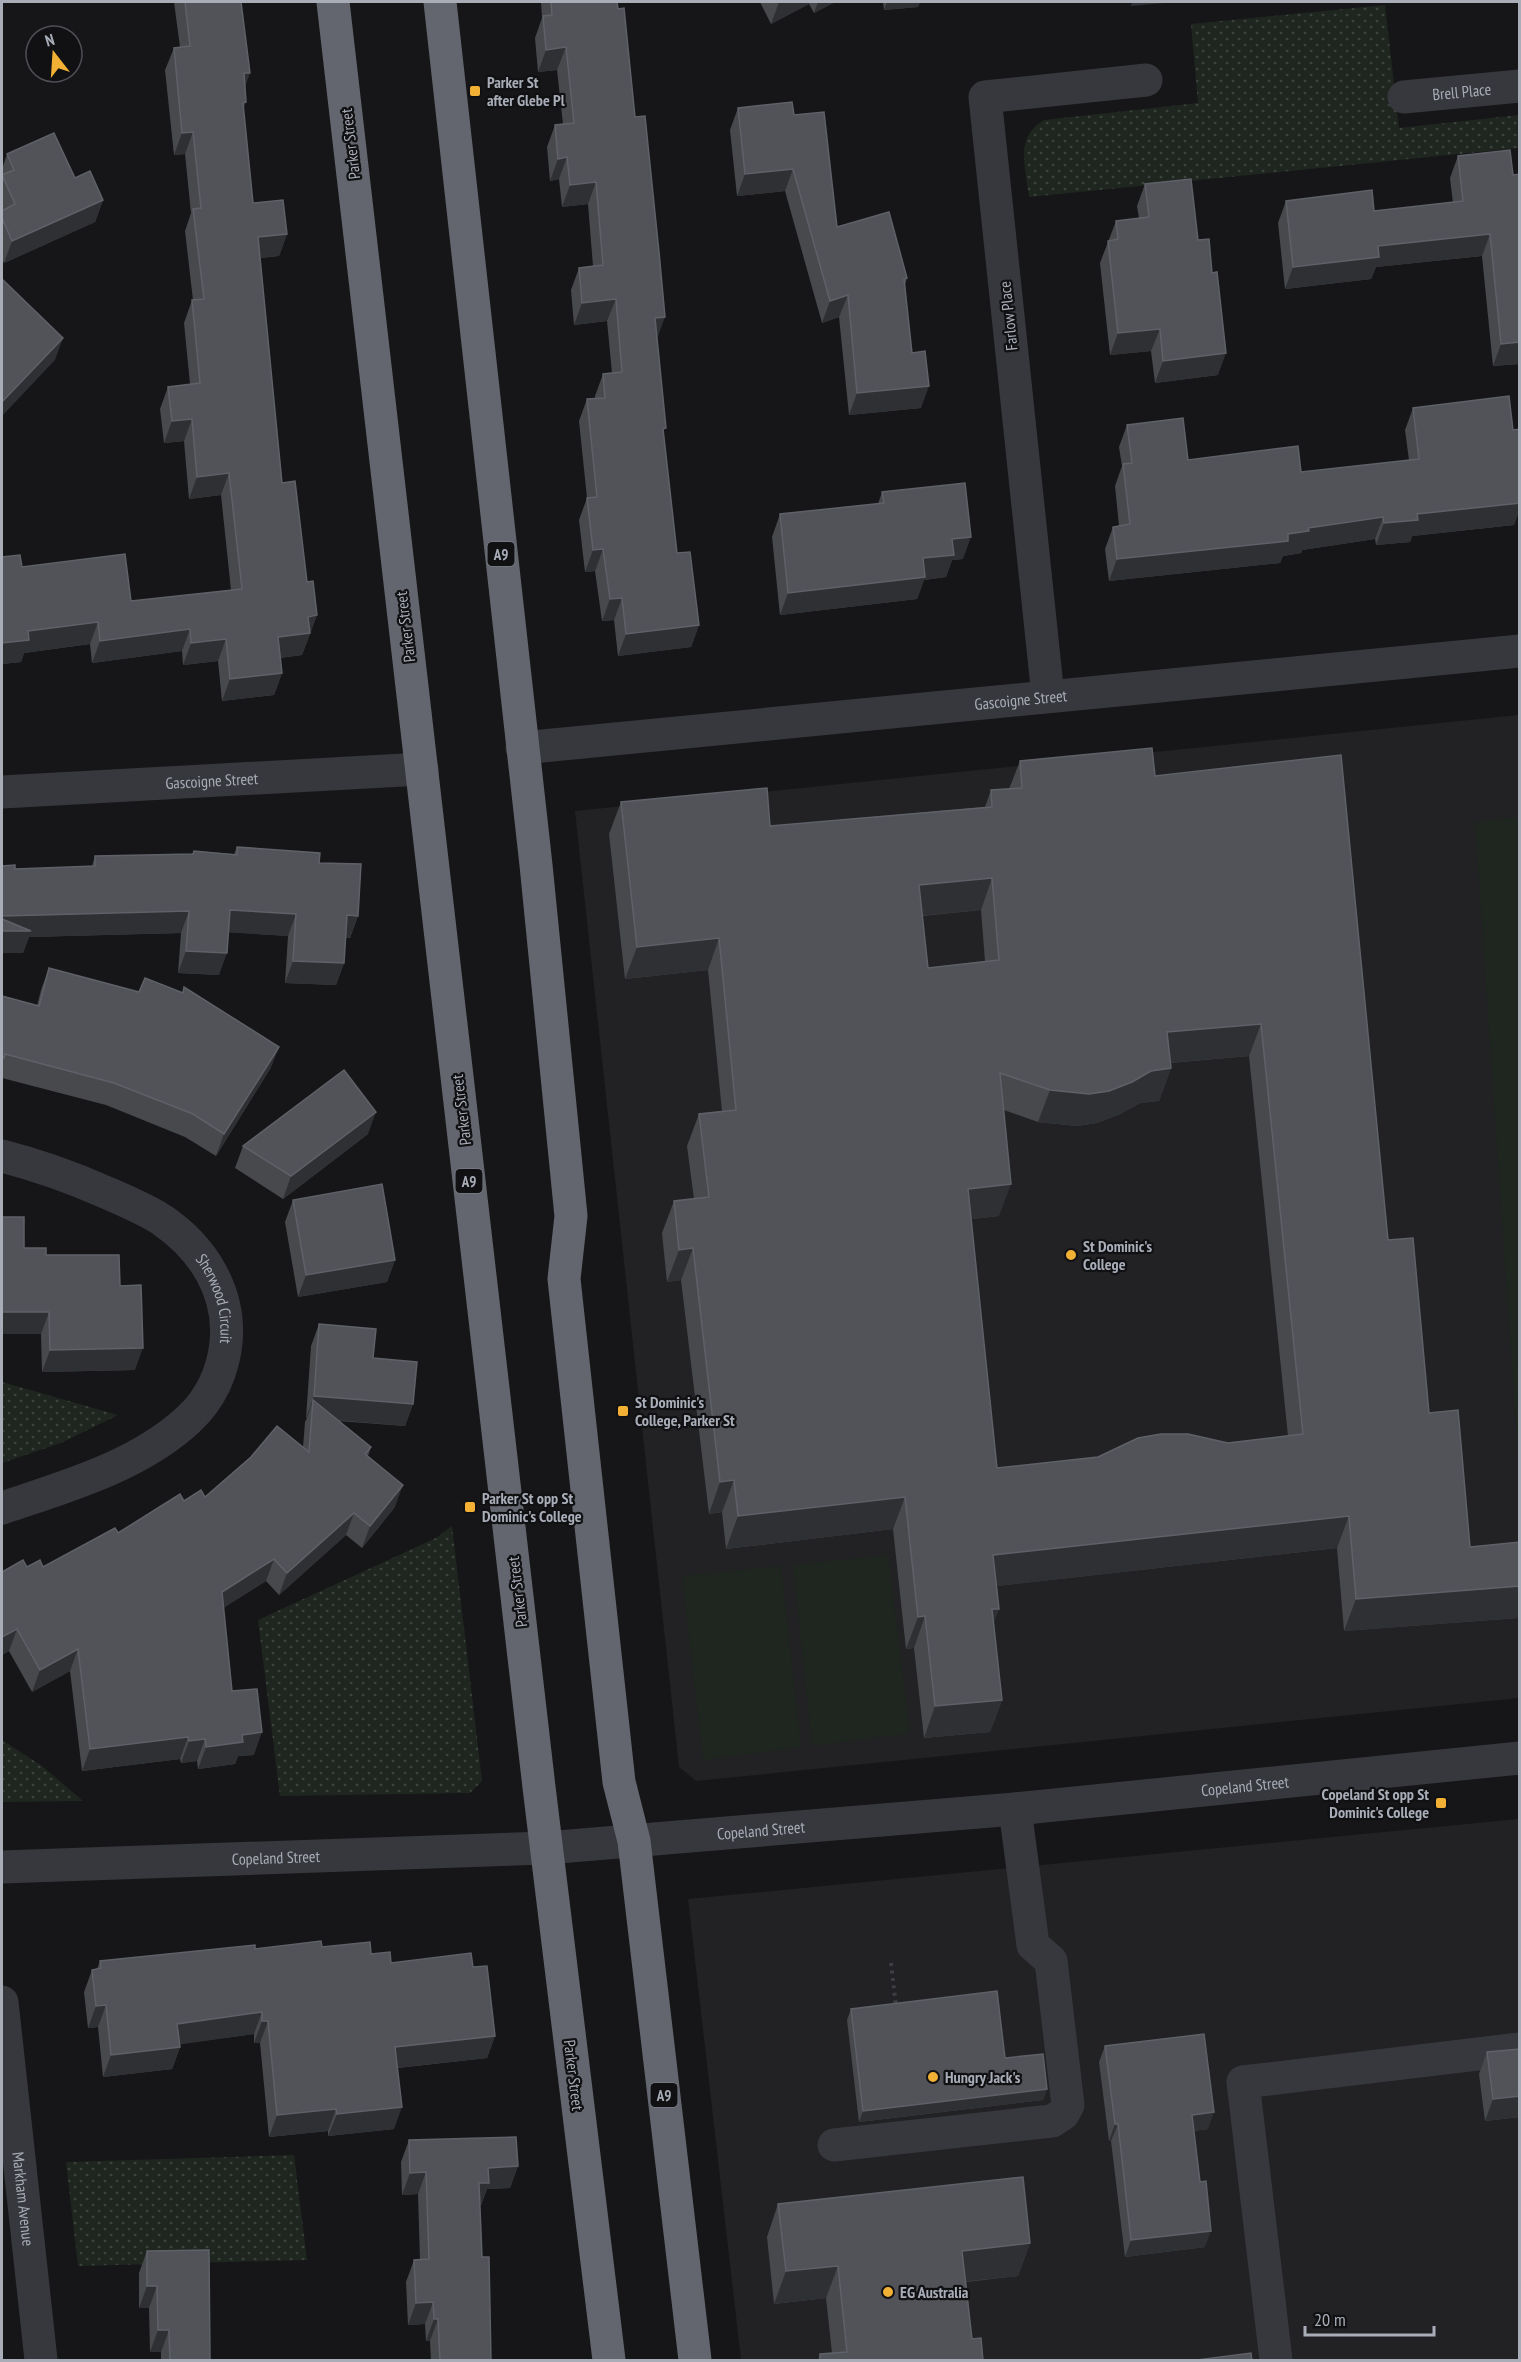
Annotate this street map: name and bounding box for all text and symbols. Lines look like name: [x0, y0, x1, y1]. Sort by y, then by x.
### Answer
north arrow: [24, 24, 84, 84]
text: N: [43, 29, 57, 50]
place label: Parker St after Glebe Pl: [487, 72, 565, 110]
street label: Brell Place: [1432, 79, 1492, 104]
marker: Parker St after Glebe Pl: [468, 84, 482, 98]
street label: Parker Street: [336, 107, 364, 181]
street label: Farlow Place: [994, 280, 1022, 352]
road number: A9: [488, 542, 514, 566]
street label: Parker Street: [391, 590, 419, 664]
street label: Gascoigne Street: [974, 685, 1068, 714]
street label: Gascoigne Street: [165, 768, 259, 793]
street label: Parker Street: [447, 1073, 475, 1147]
road number: A9: [456, 1169, 482, 1193]
place label: St Dominic's College: [1083, 1236, 1152, 1274]
marker: St Dominic's College: [1064, 1248, 1078, 1262]
street label: Sherwood Circuit: [192, 1250, 237, 1345]
place label: St Dominic's College, Parker St: [635, 1392, 735, 1430]
marker: St Dominic's College, Parker St: [616, 1404, 630, 1418]
place label: Parker St opp St Dominic's College: [482, 1488, 582, 1526]
marker: Parker St opp St Dominic's College: [463, 1500, 477, 1514]
street label: Parker Street: [503, 1555, 531, 1629]
street label: Copeland Street: [1200, 1771, 1290, 1800]
place label: Copeland St opp St Dominic's College: [1322, 1784, 1429, 1822]
marker: Copeland St opp St Dominic's College: [1434, 1796, 1448, 1810]
street label: Copeland Street: [716, 1816, 806, 1844]
street label: Copeland Street: [231, 1846, 321, 1869]
street label: Parker Street: [560, 2038, 588, 2112]
place label: Hungry Jack's: [945, 2067, 1021, 2087]
marker: Hungry Jack's: [926, 2070, 940, 2084]
road number: A9: [650, 2083, 678, 2107]
street label: Markham Avenue: [8, 2151, 39, 2247]
place label: EG Australia: [900, 2282, 969, 2302]
marker: EG Australia: [881, 2285, 895, 2299]
scale bar: [1305, 2299, 1434, 2337]
text: 20 m: [1314, 2308, 1346, 2331]

